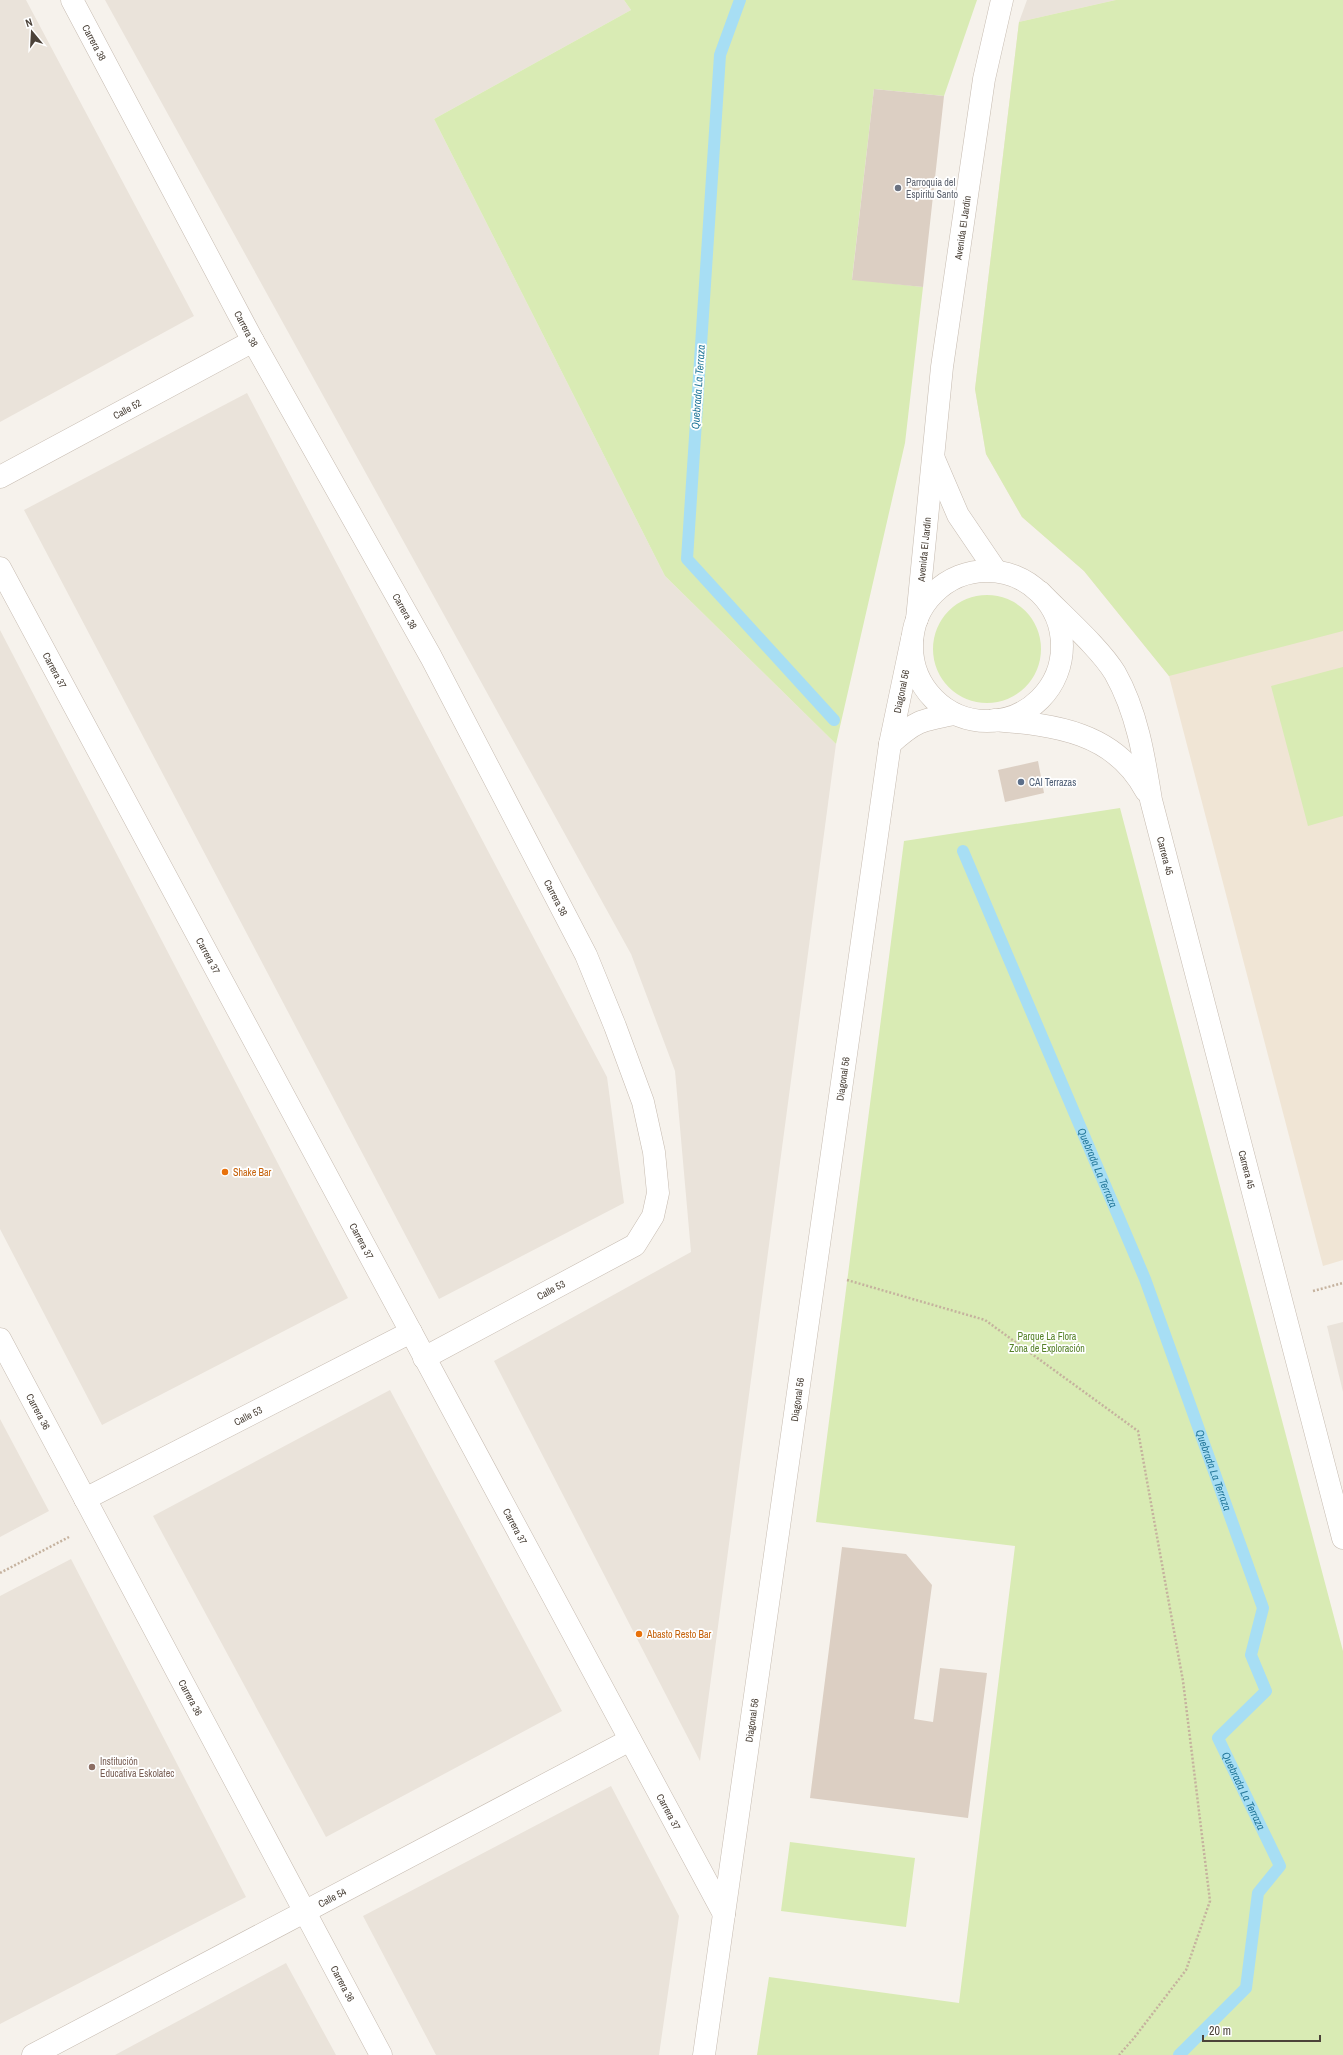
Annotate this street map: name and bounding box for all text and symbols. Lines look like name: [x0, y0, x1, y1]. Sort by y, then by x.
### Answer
north arrow: [12, 12, 52, 52]
text: N: [24, 15, 34, 30]
street label: Carrera 38: [80, 22, 110, 63]
place label: Parroquia del Espiritu Santo: [906, 176, 958, 201]
marker: Parroquia del Espiritu Santo: [893, 183, 903, 193]
street label: Avenida El Jardín: [951, 195, 973, 262]
street label: Carrera 38: [231, 308, 262, 349]
water label: Quebrada La Terraza: [688, 344, 708, 430]
street label: Calle 52: [110, 396, 144, 422]
street label: Avenida El Jardín: [914, 517, 934, 583]
street label: Carrera 38: [390, 591, 421, 632]
street label: Carrera 37: [40, 650, 70, 691]
street label: Diagonal 56: [890, 668, 912, 714]
place label: CAI Terrazas: [1029, 776, 1076, 789]
marker: CAI Terrazas: [1016, 777, 1026, 787]
street label: Carrera 45: [1154, 835, 1177, 877]
street label: Carrera 38: [541, 877, 571, 918]
street label: Carrera 37: [193, 935, 224, 976]
street label: Diagonal 56: [833, 1056, 852, 1102]
water label: Quebrada La Terraza: [1075, 1126, 1121, 1209]
street label: Carrera 45: [1236, 1149, 1258, 1190]
place label: Shake Bar: [233, 1166, 272, 1179]
marker: Shake Bar: [220, 1167, 230, 1177]
street label: Carrera 37: [347, 1220, 377, 1262]
street label: Calle 53: [535, 1277, 568, 1303]
park label: Parque La Flora Zona de Exploración: [1009, 1330, 1085, 1355]
street label: Diagonal 56: [787, 1376, 807, 1422]
street label: Carrera 36: [24, 1391, 54, 1432]
street label: Calle 53: [232, 1403, 265, 1428]
water label: Quebrada La Terraza: [1193, 1428, 1234, 1512]
street label: Carrera 37: [500, 1506, 531, 1547]
place label: Abasto Resto Bar: [646, 1628, 712, 1641]
marker: Abasto Resto Bar: [634, 1629, 644, 1639]
street label: Carrera 36: [176, 1677, 206, 1718]
street label: Diagonal 56: [742, 1697, 761, 1743]
water label: Quebrada La Terraza: [1219, 1750, 1268, 1832]
place label: Institución Educativa Eskolatec: [100, 1755, 174, 1780]
marker: Institución Educativa Eskolatec: [87, 1762, 97, 1772]
street label: Carrera 37: [654, 1791, 684, 1832]
street label: Calle 54: [316, 1884, 349, 1910]
street label: Carrera 36: [328, 1963, 358, 2004]
scale bar: [1203, 2017, 1320, 2043]
text: 20 m: [1209, 2023, 1231, 2039]

